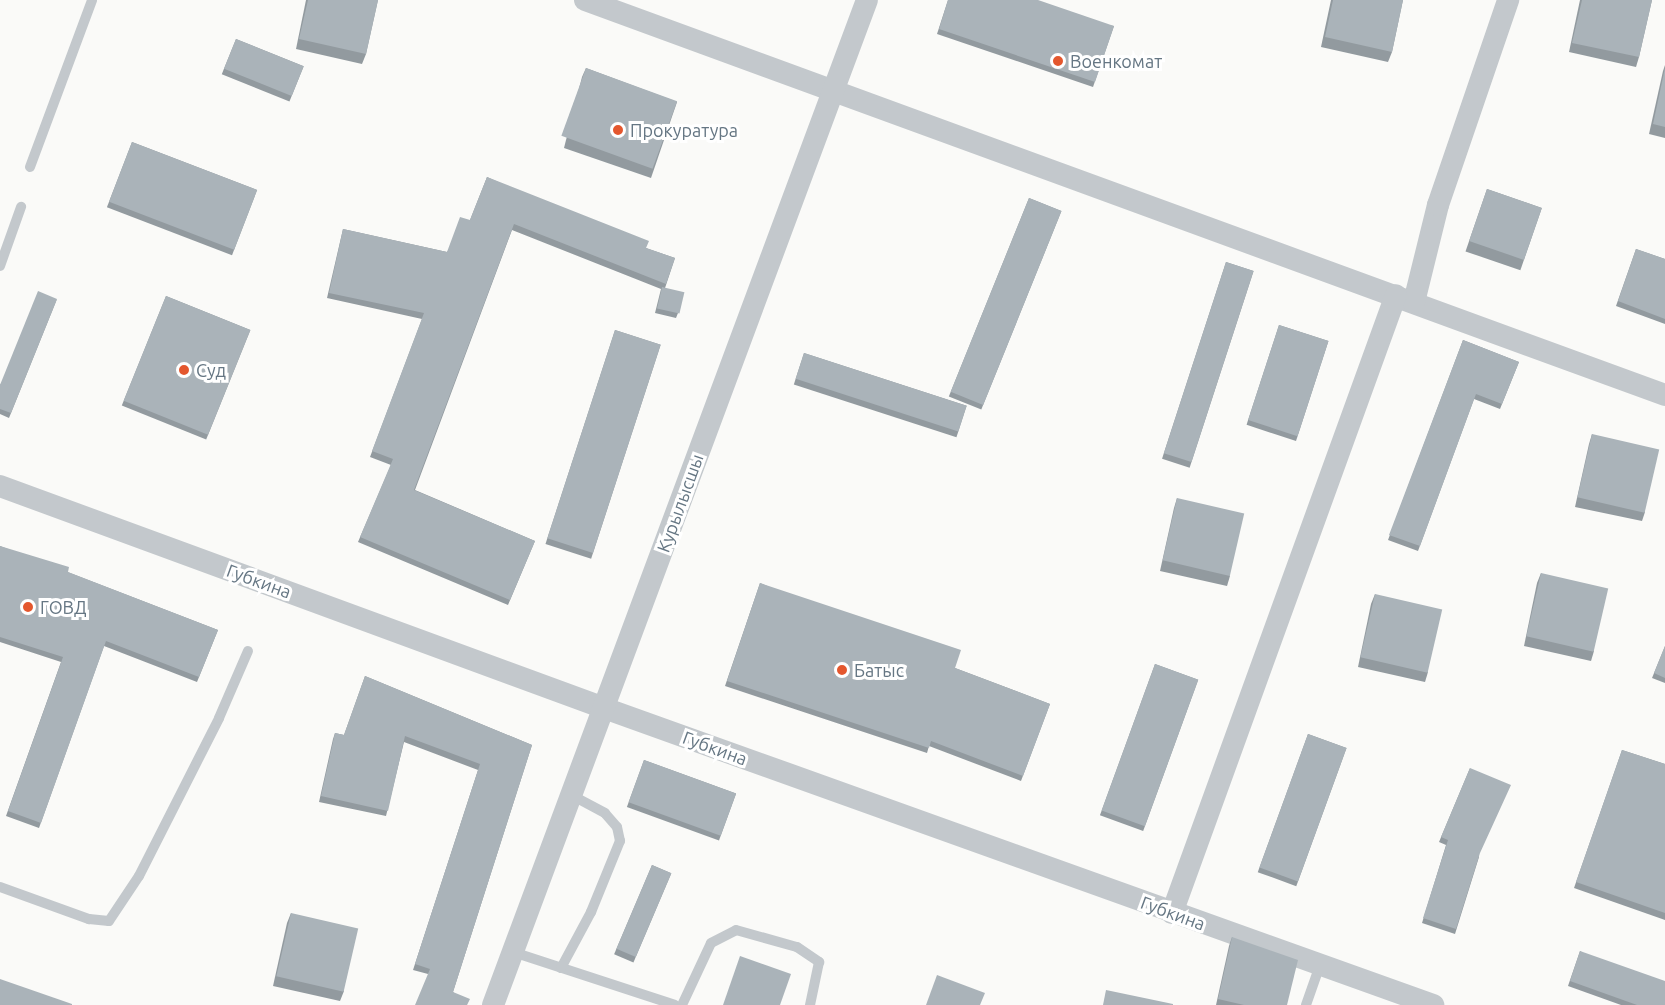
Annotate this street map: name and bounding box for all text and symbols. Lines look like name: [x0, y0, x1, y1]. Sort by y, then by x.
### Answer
place label: Военкомат: [1070, 50, 1162, 72]
marker: Военкомат: [1051, 54, 1065, 68]
place label: Прокуратура: [630, 119, 738, 141]
marker: Прокуратура: [611, 123, 625, 137]
place label: Суд: [196, 359, 226, 381]
marker: Суд: [177, 363, 191, 377]
street label: Курылысшы: [652, 451, 708, 555]
street label: Губкина: [224, 559, 294, 603]
place label: ГОВД: [40, 596, 87, 618]
marker: ГОВД: [21, 600, 35, 614]
place label: Батыс: [854, 659, 904, 681]
marker: Батыс: [835, 663, 849, 677]
street label: Губкина: [680, 726, 750, 770]
street label: Губкина: [1138, 891, 1208, 935]

